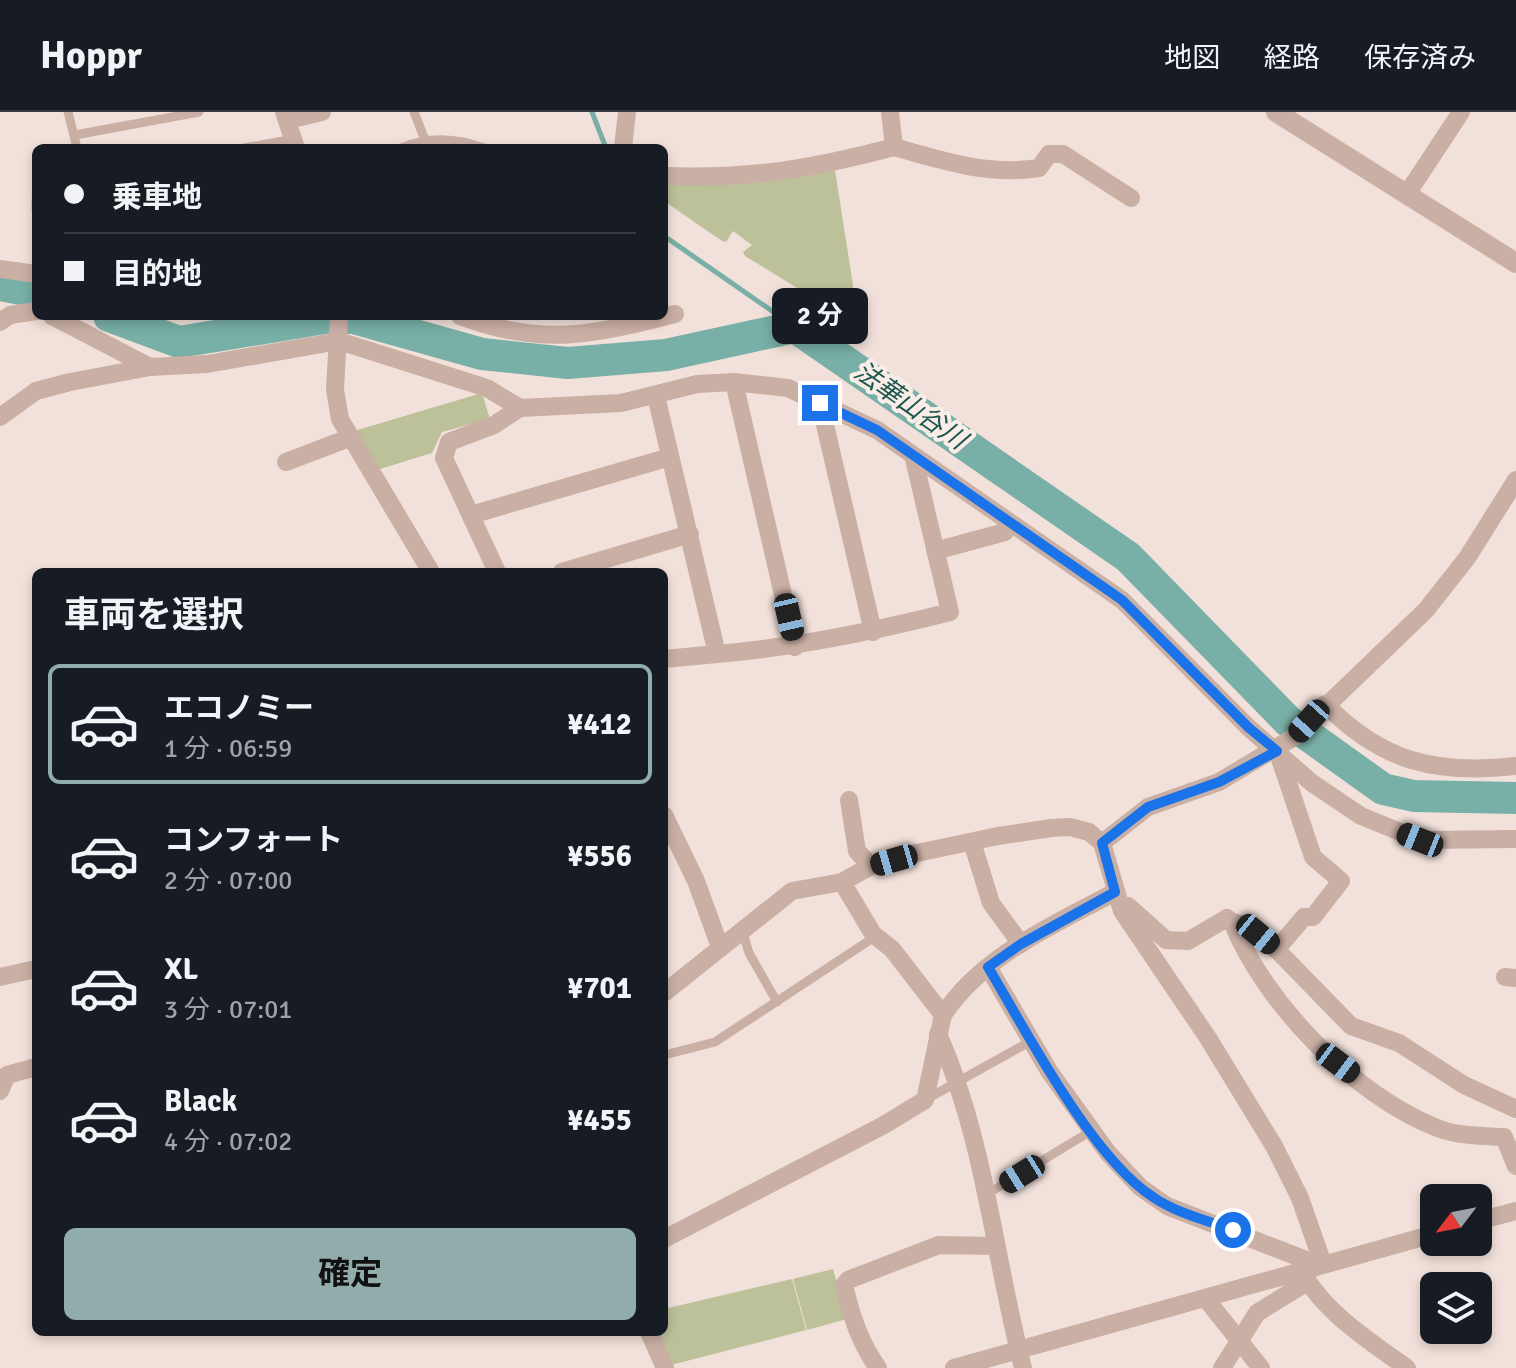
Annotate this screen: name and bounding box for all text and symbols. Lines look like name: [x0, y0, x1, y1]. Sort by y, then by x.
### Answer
text: Hoppr: [40, 32, 142, 79]
text: 地図: [1164, 41, 1220, 75]
text: 経路: [1264, 41, 1320, 75]
text: 保存済み: [1364, 41, 1476, 75]
text: 乗車地: [112, 179, 202, 216]
text: 目的地: [112, 256, 202, 293]
callout: 2 分: [772, 287, 868, 343]
text: 2 分: [797, 300, 843, 332]
water label: 法華山谷川: [848, 356, 975, 458]
route end: [802, 385, 838, 421]
car: [772, 591, 806, 643]
text: 車両を選択: [64, 593, 244, 638]
icon: car: [68, 688, 140, 760]
text: エコノミー: [164, 690, 314, 727]
car: [1284, 695, 1334, 747]
text: ¥412: [567, 706, 632, 743]
text: 1 分 · 06:59: [164, 733, 292, 765]
icon: car: [68, 820, 140, 892]
car: [1393, 820, 1447, 860]
text: コンフォート: [164, 822, 343, 859]
text: ¥556: [567, 838, 632, 875]
car: [868, 842, 920, 878]
text: 2 分 · 07:00: [164, 865, 292, 897]
car: [1232, 910, 1284, 958]
text: XL: [164, 951, 198, 988]
icon: car: [68, 952, 140, 1024]
text: ¥701: [567, 970, 632, 1007]
text: 3 分 · 07:01: [164, 994, 292, 1026]
car: [1312, 1039, 1364, 1087]
text: Black: [164, 1083, 237, 1120]
icon: car: [68, 1084, 140, 1156]
text: ¥455: [567, 1102, 632, 1139]
text: 4 分 · 07:02: [164, 1126, 292, 1158]
car: [995, 1151, 1049, 1197]
north arrow: [1420, 1184, 1492, 1256]
map controls: [1420, 1184, 1492, 1344]
route start: [1215, 1212, 1251, 1248]
button: 確定: [64, 1228, 636, 1320]
button: layers: [1420, 1272, 1492, 1344]

